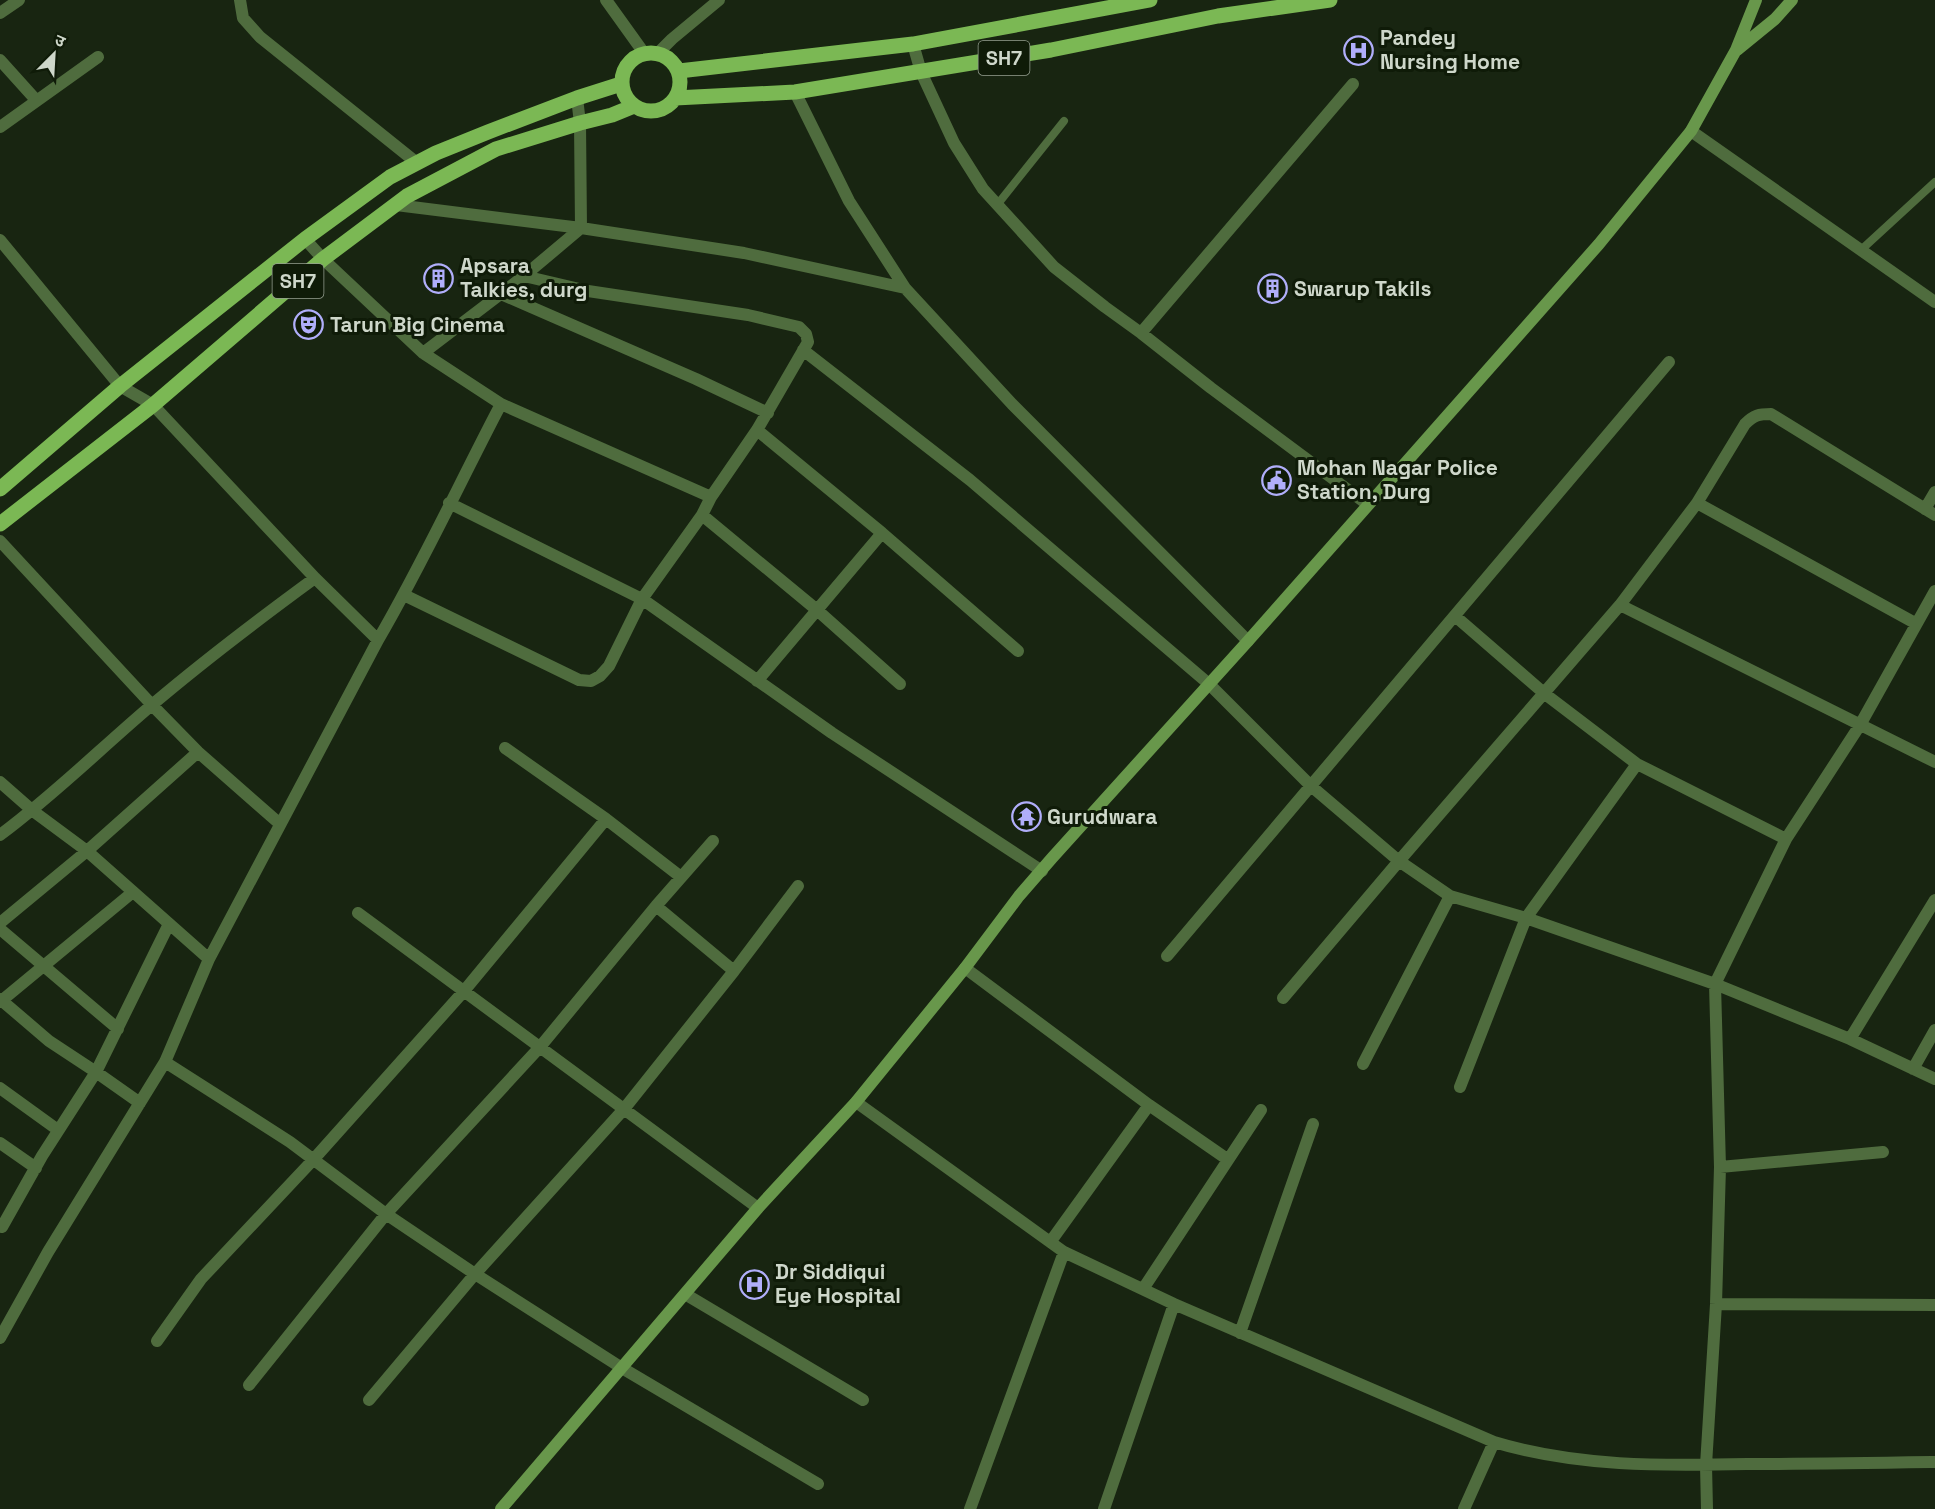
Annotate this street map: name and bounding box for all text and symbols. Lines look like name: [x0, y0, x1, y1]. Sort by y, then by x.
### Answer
north arrow: [24, 24, 84, 84]
place label: Pandey Nursing Home: [1380, 24, 1520, 75]
text: उ: [51, 29, 69, 53]
hospital icon: Pandey Nursing Home: [1343, 34, 1375, 66]
road number: SH7: [978, 41, 1030, 75]
place label: Apsara Talkies, durg: [460, 252, 587, 303]
building icon: Apsara Talkies, durg: [423, 262, 455, 294]
road number: SH7: [272, 264, 324, 298]
building icon: Swarup Takils: [1257, 273, 1289, 305]
place label: Swarup Takils: [1294, 275, 1431, 302]
theatre icon: Tarun Big Cinema: [293, 309, 325, 341]
place label: Tarun Big Cinema: [330, 311, 505, 338]
place label: Mohan Nagar Police Station, Durg: [1297, 454, 1498, 505]
public building icon: Mohan Nagar Police Station, Durg: [1260, 464, 1292, 496]
temple icon: Gurudwara: [1010, 801, 1042, 833]
place label: Gurudwara: [1047, 803, 1157, 830]
place label: Dr Siddiqui Eye Hospital: [775, 1258, 901, 1309]
hospital icon: Dr Siddiqui Eye Hospital: [738, 1268, 770, 1300]

